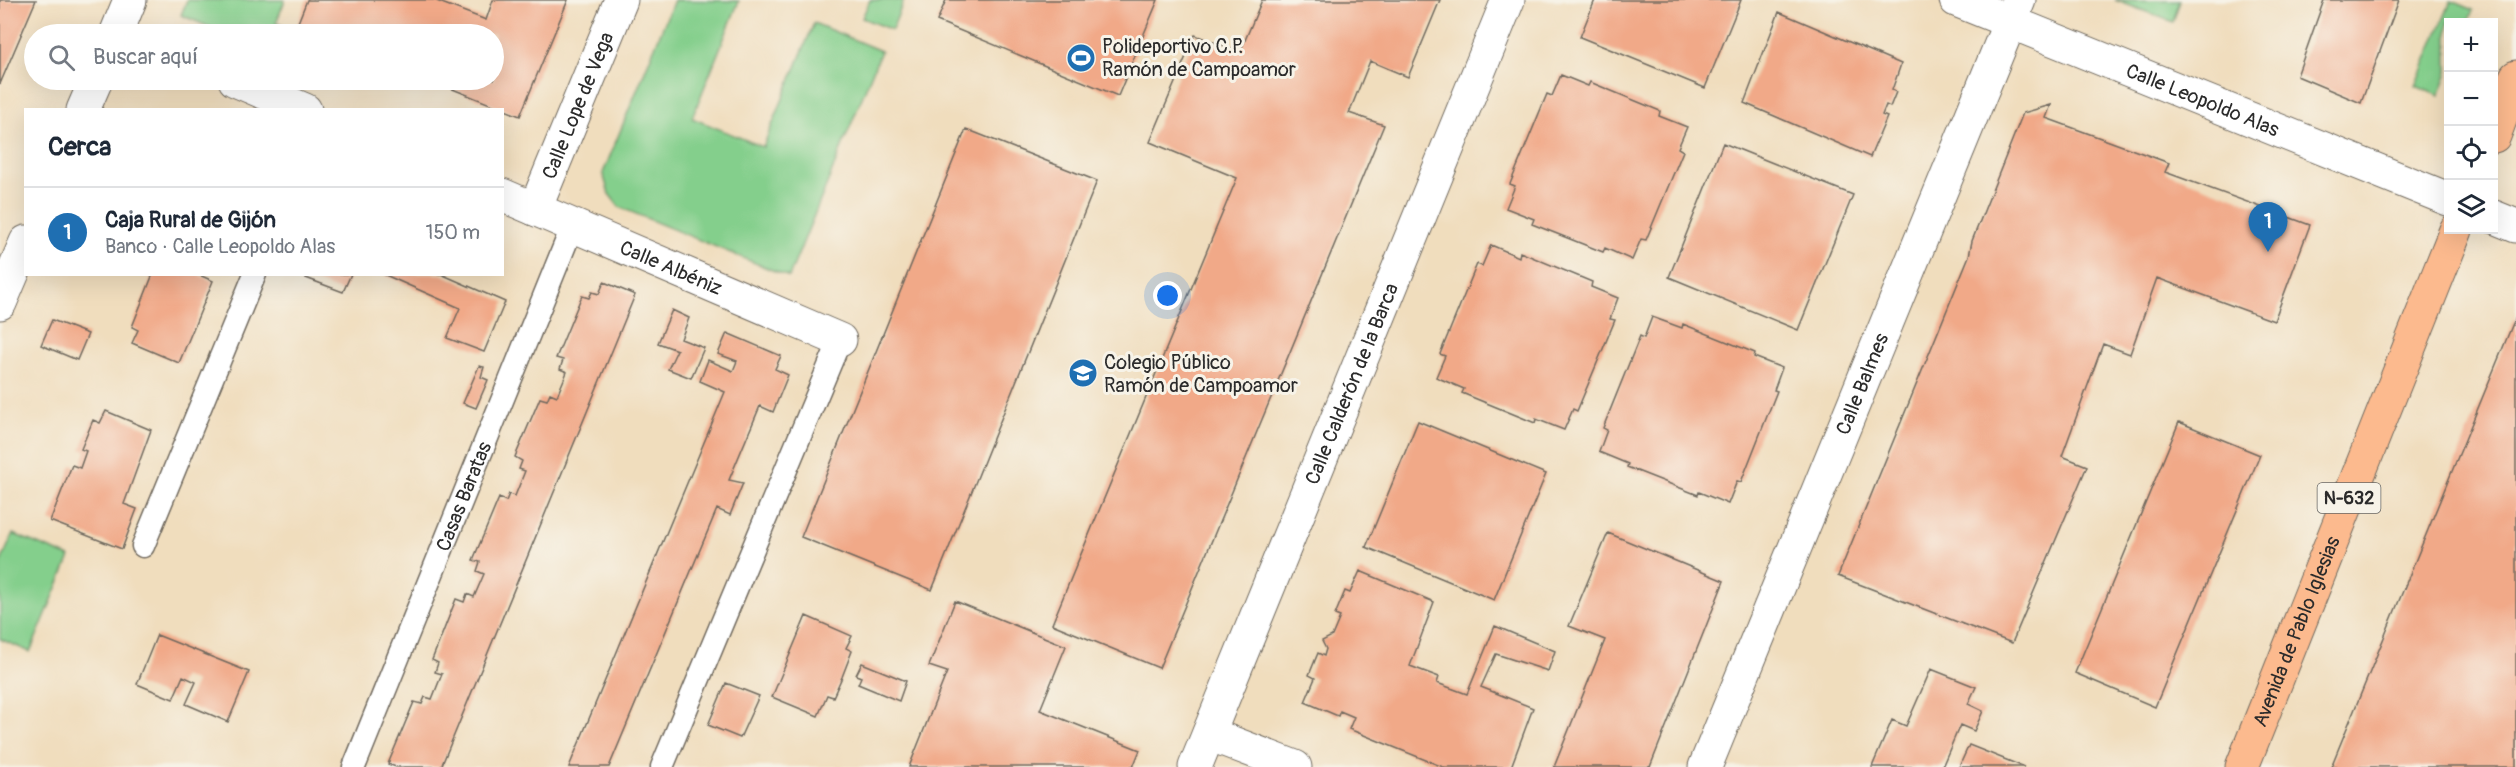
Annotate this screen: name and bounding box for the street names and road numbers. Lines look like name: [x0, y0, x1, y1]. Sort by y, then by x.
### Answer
street label: Calle Lope de Vega: [536, 28, 619, 183]
street label: Calle Leopoldo Alas: [2122, 58, 2283, 142]
street label: Calle Albéniz: [616, 235, 726, 301]
street label: Calle Calderón de la Barca: [1299, 279, 1404, 488]
street label: Calle Balmes: [1830, 329, 1894, 438]
street label: Casas Baratas: [430, 438, 497, 555]
road number: N-632: [2318, 483, 2380, 513]
street label: Avenida de Pablo Iglesias: [2247, 532, 2345, 730]

